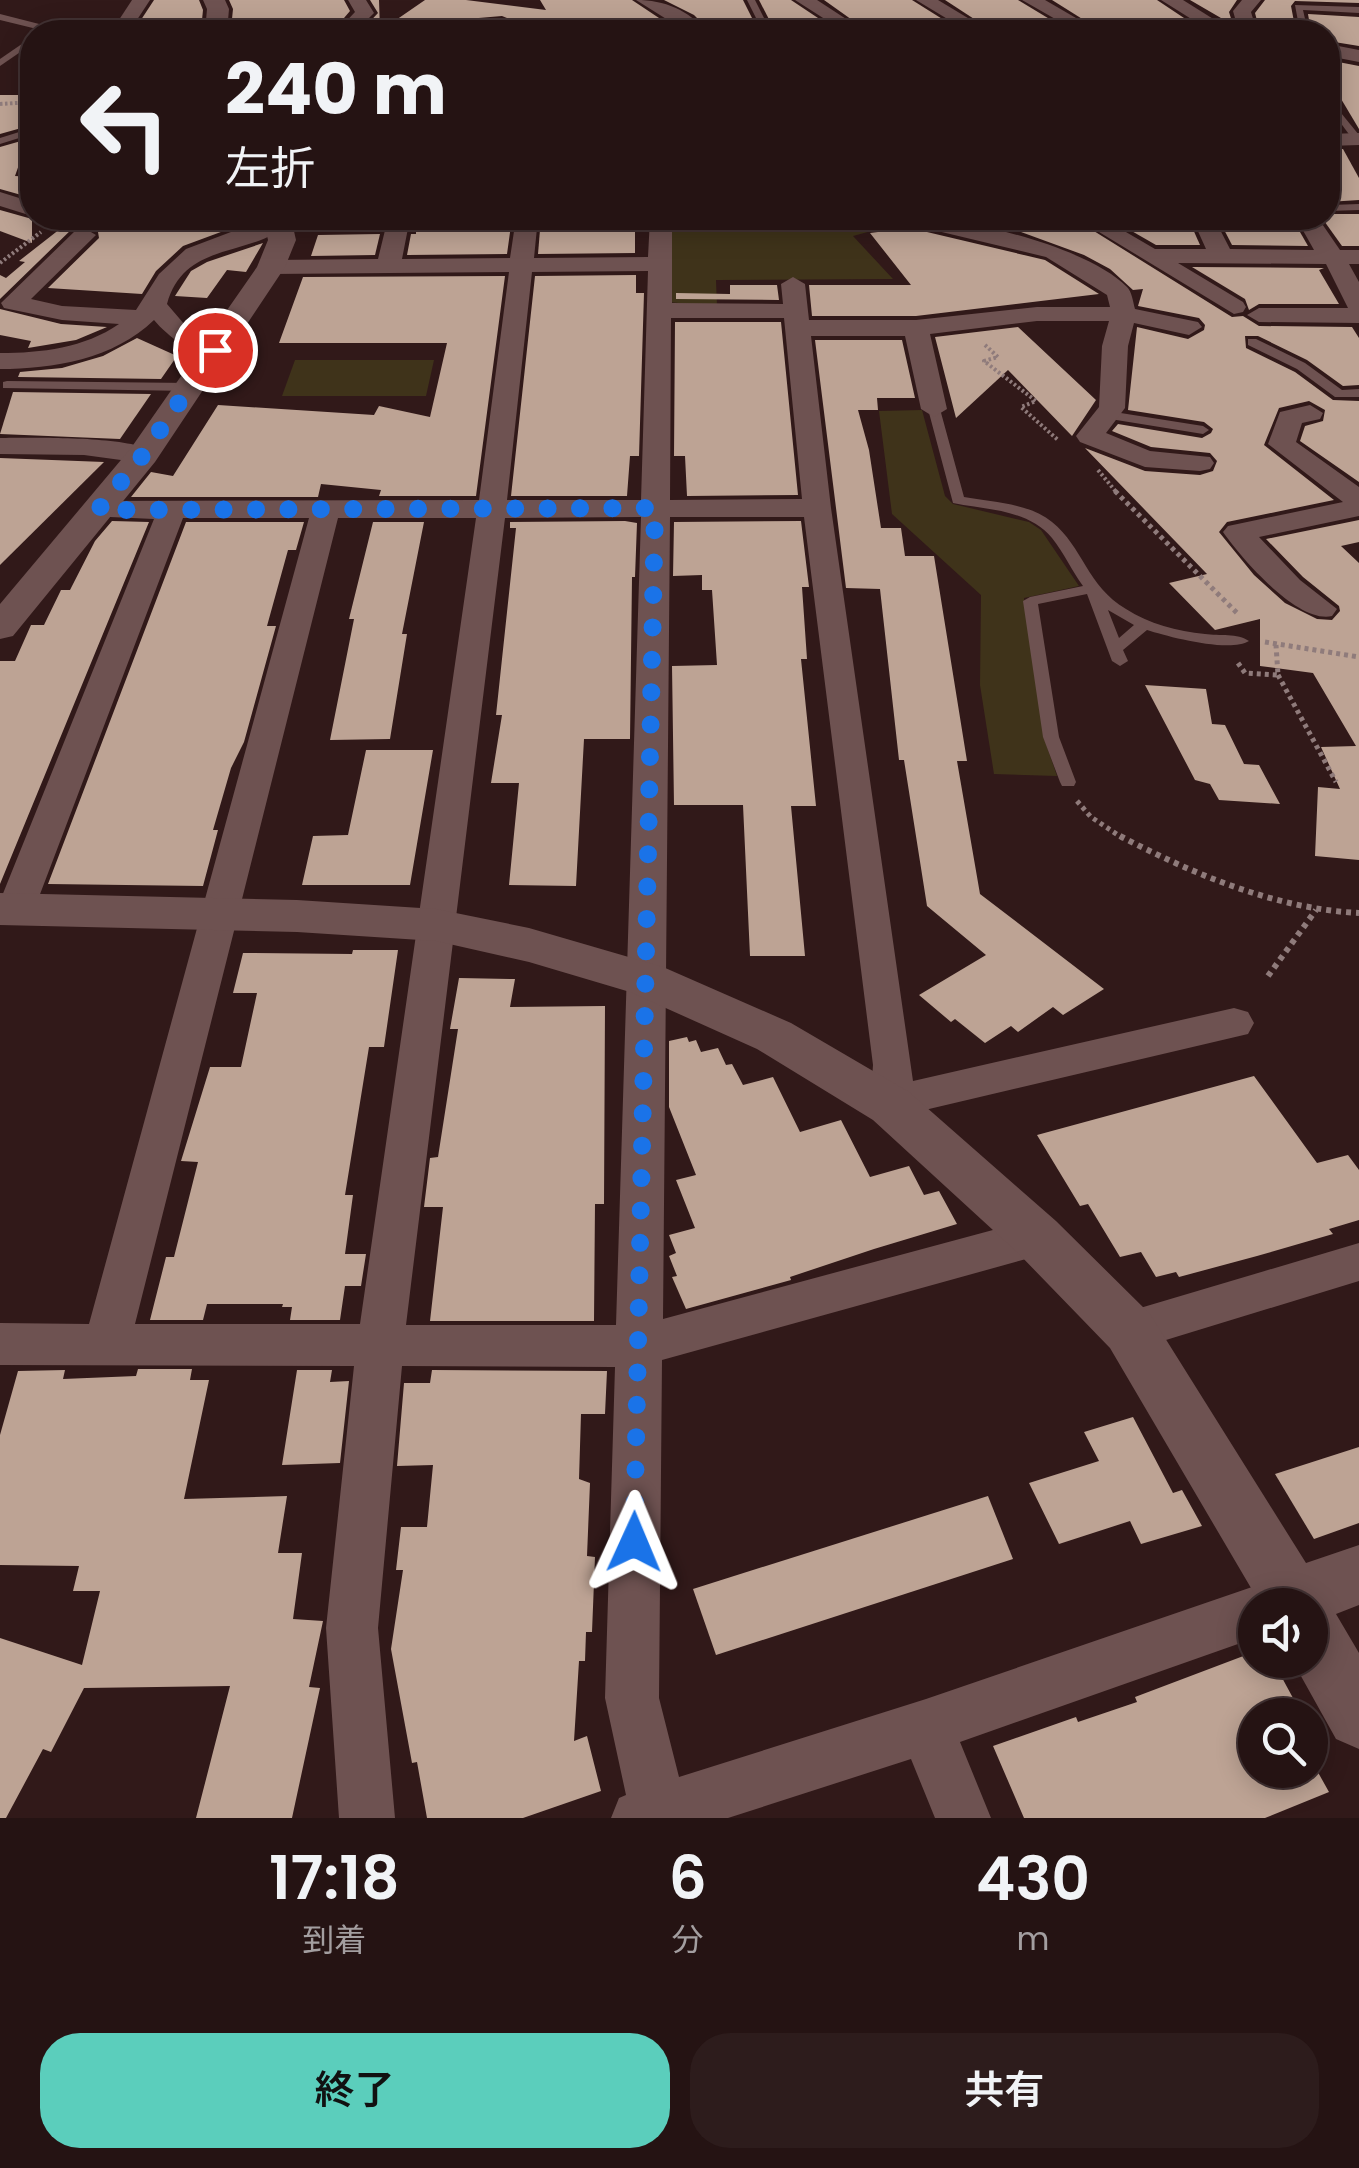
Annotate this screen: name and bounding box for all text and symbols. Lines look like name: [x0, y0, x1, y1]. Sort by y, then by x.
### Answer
text: 240 m: [225, 40, 447, 139]
icon: left: [60, 60, 190, 190]
text: 左折: [225, 137, 315, 200]
pin: [173, 308, 258, 393]
icon: arrive: [188, 323, 243, 378]
position arrow: [582, 1490, 686, 1594]
map controls: [1238, 1588, 1328, 1788]
button: sound: [1238, 1588, 1328, 1678]
button: search: [1238, 1698, 1328, 1788]
text: 17:18: [269, 1836, 400, 1920]
text: 6: [668, 1836, 707, 1920]
text: 430: [976, 1837, 1090, 1921]
text: m: [1016, 1916, 1049, 1961]
text: 到着: [302, 1917, 366, 1962]
text: 分: [672, 1917, 704, 1962]
button: 終了: [40, 2033, 670, 2148]
button: 共有: [690, 2033, 1319, 2148]

